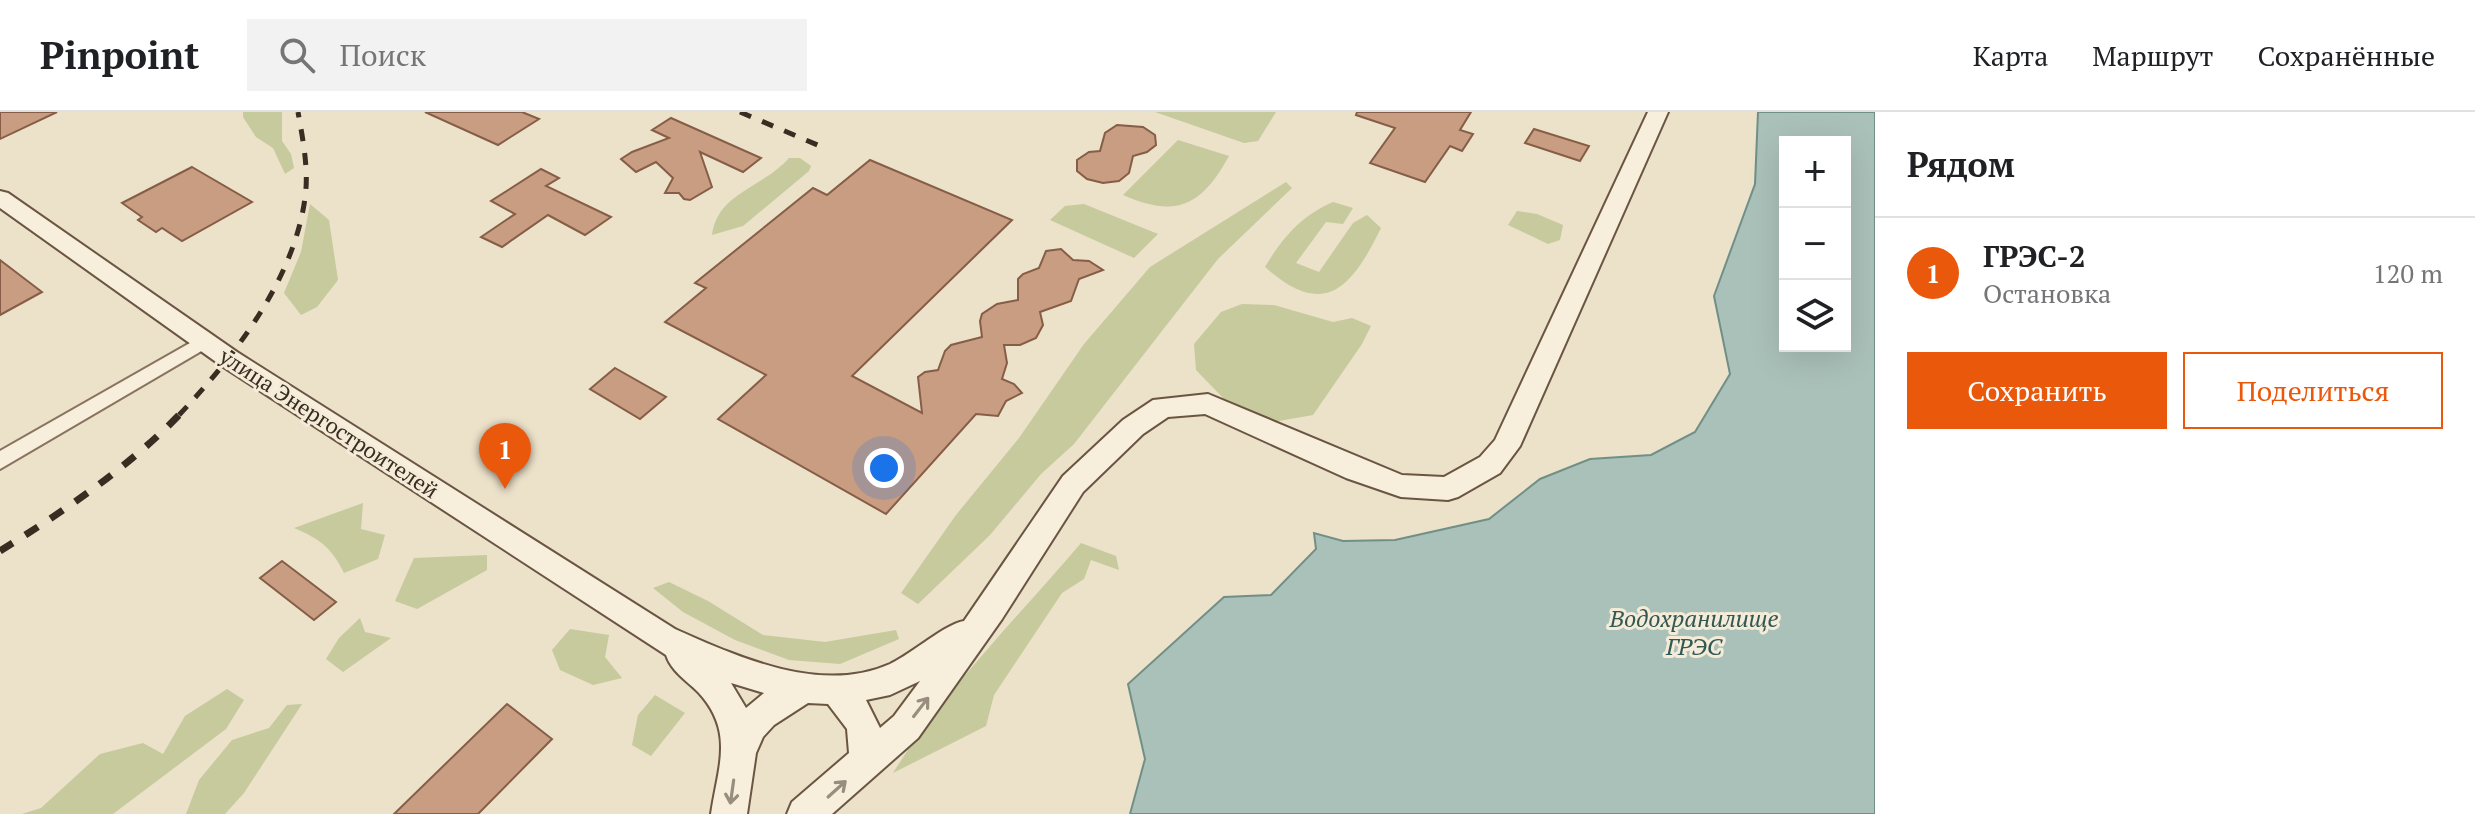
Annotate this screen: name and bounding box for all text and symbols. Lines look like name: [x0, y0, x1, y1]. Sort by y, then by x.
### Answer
search box: [247, 19, 807, 91]
text: Pinpoint: [40, 30, 199, 80]
icon: search: [275, 33, 319, 77]
text: Поиск: [339, 35, 426, 75]
text: Карта: [1973, 37, 2048, 74]
text: Маршрут: [2092, 37, 2214, 74]
text: Сохранённые: [2258, 37, 2435, 74]
map controls: [1779, 136, 1851, 352]
button: +: [1779, 136, 1851, 208]
text: Рядом: [1907, 142, 2015, 187]
button: −: [1779, 208, 1851, 280]
text: ГРЭС-2: [1983, 236, 2086, 276]
text: 1: [1926, 256, 1940, 290]
text: 120 m: [2373, 256, 2443, 290]
text: Остановка: [1983, 276, 2111, 310]
button: layers: [1779, 280, 1851, 352]
street label: улица Энергостроителей: [213, 340, 444, 504]
button: Сохранить: [1907, 352, 2167, 429]
button: Поделиться: [2183, 352, 2443, 429]
pin: 1: [479, 423, 531, 489]
your location: [864, 448, 904, 488]
water label: Водохранилище ГРЭС: [1609, 602, 1779, 662]
one-way arrow: [913, 697, 930, 718]
one-way arrow: [724, 779, 739, 804]
one-way arrow: [826, 780, 846, 798]

